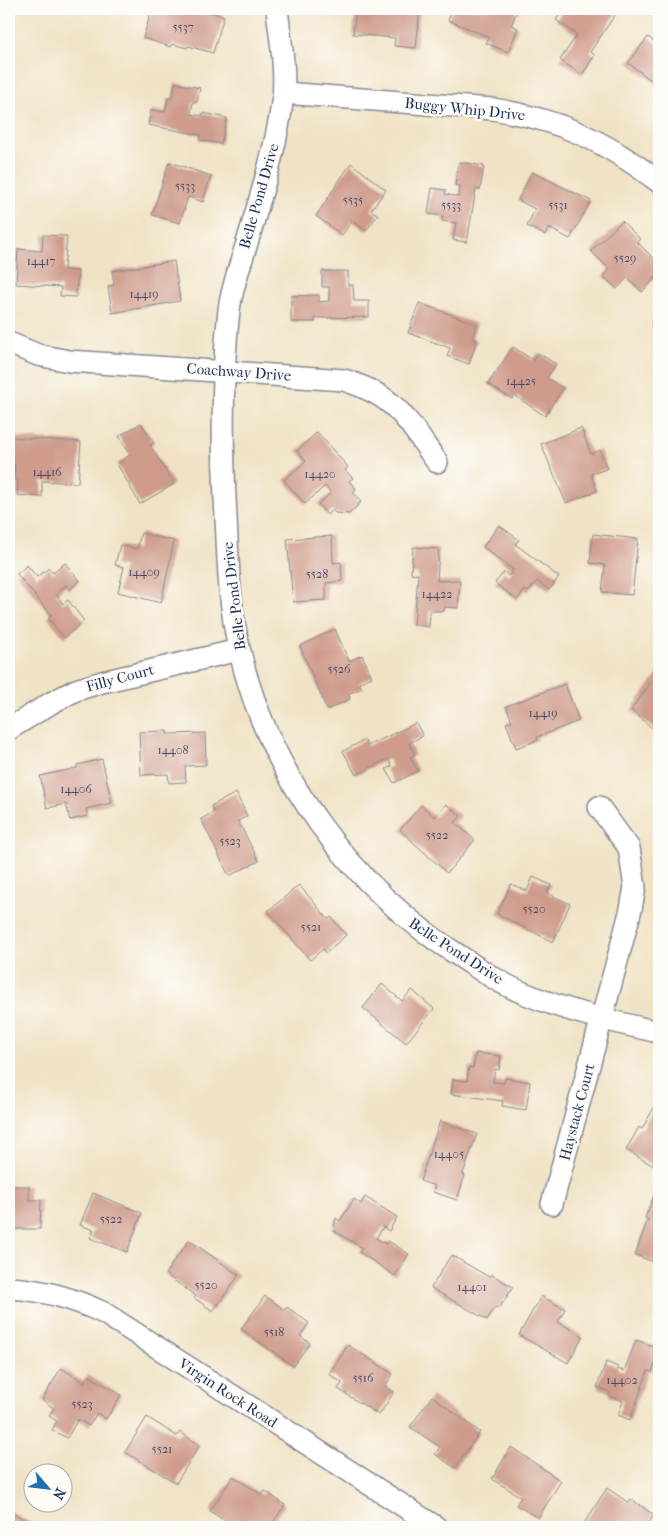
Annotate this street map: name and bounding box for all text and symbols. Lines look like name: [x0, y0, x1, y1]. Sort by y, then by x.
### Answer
house number: 5537: [172, 20, 194, 34]
street label: Buggy Whip Drive: [404, 94, 527, 124]
street label: Belle Pond Drive: [235, 141, 283, 251]
house number: 5533: [175, 179, 195, 193]
house number: 5535: [343, 193, 363, 207]
house number: 5533: [441, 198, 461, 212]
house number: 5531: [548, 198, 568, 212]
house number: 5529: [614, 251, 636, 265]
house number: 14417: [27, 254, 56, 268]
house number: 14419: [129, 287, 159, 301]
street label: Coachway Drive: [186, 359, 293, 385]
house number: 14425: [506, 374, 536, 388]
house number: 14416: [32, 465, 62, 479]
house number: 14420: [304, 467, 336, 481]
street label: Belle Pond Drive: [218, 540, 250, 651]
house number: 14409: [128, 565, 160, 579]
house number: 5528: [306, 567, 328, 581]
house number: 14422: [422, 587, 452, 601]
street label: Filly Court: [84, 660, 157, 696]
house number: 5526: [328, 662, 351, 676]
house number: 14419: [528, 706, 558, 720]
house number: 14408: [157, 743, 189, 757]
house number: 14406: [60, 782, 92, 796]
house number: 5522: [426, 828, 448, 842]
house number: 5523: [219, 834, 241, 848]
house number: 5520: [522, 902, 546, 916]
street label: Belle Pond Drive: [405, 914, 507, 988]
house number: 5521: [301, 920, 321, 934]
street label: Haystack Court: [555, 1061, 599, 1162]
house number: 14405: [434, 1147, 464, 1161]
house number: 5522: [100, 1212, 122, 1226]
house number: 5520: [194, 1278, 218, 1292]
house number: 14401: [457, 1280, 487, 1294]
house number: 5518: [264, 1325, 284, 1339]
street label: Virgin Rock Road: [174, 1354, 281, 1432]
house number: 5516: [352, 1371, 374, 1385]
house number: 14402: [606, 1373, 638, 1387]
house number: 5523: [71, 1397, 93, 1411]
house number: 5521: [152, 1442, 172, 1456]
north arrow: [22, 1464, 72, 1514]
text: N: [49, 1485, 69, 1503]

